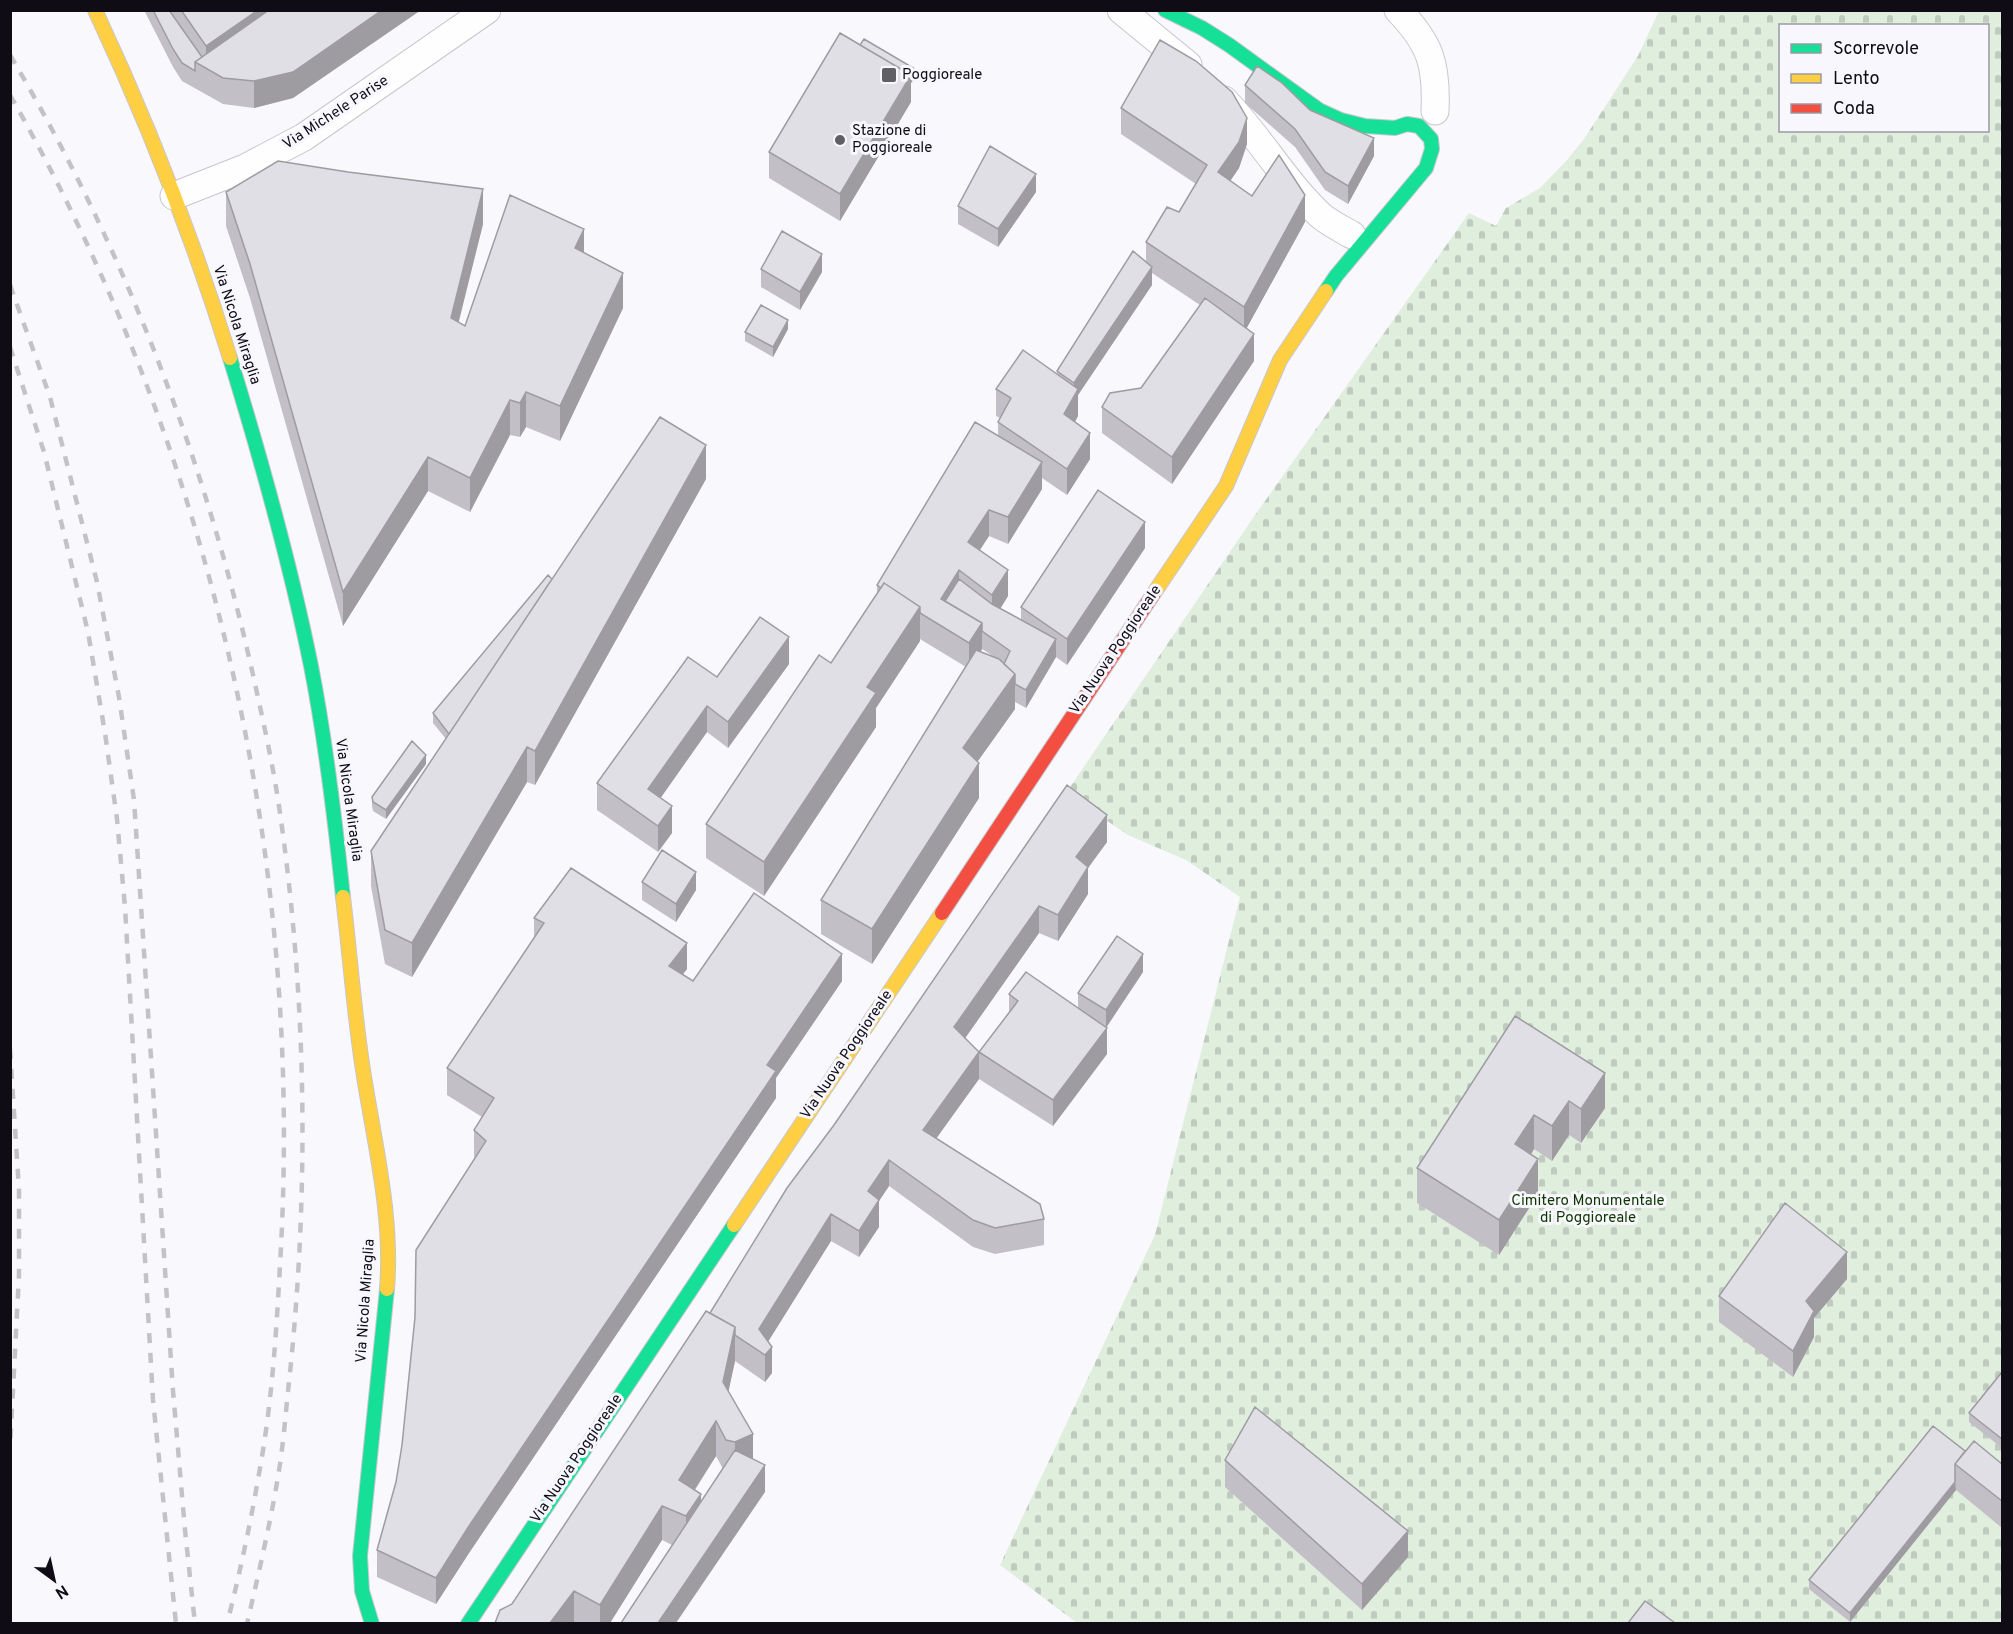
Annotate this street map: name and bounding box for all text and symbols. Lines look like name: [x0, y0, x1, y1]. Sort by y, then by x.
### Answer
legend: [1779, 24, 1989, 132]
text: Scorrevole: [1833, 38, 1919, 61]
marker: Poggioreale: [880, 66, 898, 84]
place label: Poggioreale: [902, 66, 982, 85]
text: Lento: [1833, 68, 1879, 91]
street label: Via Michele Parise: [279, 72, 393, 154]
text: Coda: [1833, 98, 1875, 121]
place label: Stazione di Poggioreale: [852, 122, 932, 158]
marker: Stazione di Poggioreale: [833, 133, 847, 147]
street label: Via Nicola Miraglia: [208, 263, 264, 387]
street label: Via Nuova Poggioreale: [1066, 582, 1166, 718]
street label: Via Nicola Miraglia: [330, 737, 366, 863]
street label: Via Nuova Poggioreale: [797, 987, 897, 1123]
park label: Cimitero Monumentale di Poggioreale: [1511, 1192, 1665, 1228]
street label: Via Nicola Miraglia: [352, 1238, 380, 1364]
street label: Via Nuova Poggioreale: [527, 1391, 627, 1527]
north arrow: [24, 1550, 84, 1610]
text: N: [51, 1579, 71, 1602]

